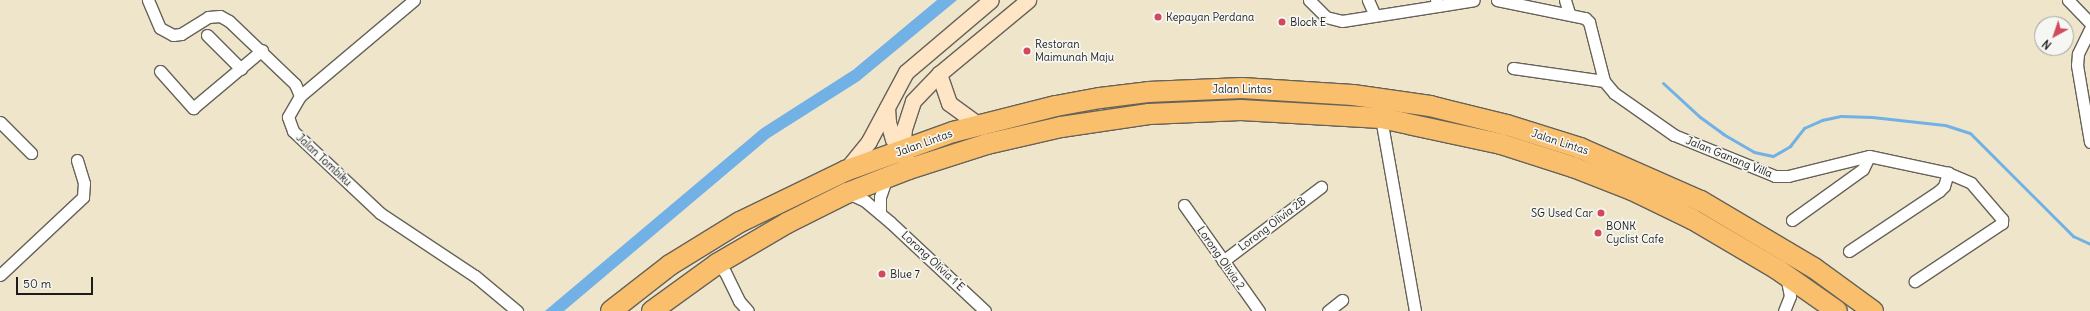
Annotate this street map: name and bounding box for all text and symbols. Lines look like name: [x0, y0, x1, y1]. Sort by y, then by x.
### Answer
place label: Kepayan Perdana: [1166, 10, 1254, 24]
marker: Kepayan Perdana: [1153, 12, 1163, 22]
place label: Block E: [1290, 15, 1326, 29]
north arrow: [2034, 16, 2074, 56]
marker: Block E: [1277, 17, 1287, 27]
text: N: [2040, 37, 2054, 52]
place label: Restoran Maimunah Maju: [1035, 38, 1114, 64]
marker: Restoran Maimunah Maju: [1022, 46, 1032, 56]
street label: Jalan Lintas: [1212, 82, 1272, 96]
street label: Jalan Lintas: [894, 127, 954, 159]
street label: Jalan Lintas: [1530, 127, 1590, 157]
street label: Jalan Tombiku: [294, 131, 354, 189]
street label: Jalan Ganang Villa: [1684, 134, 1774, 180]
street label: Lorong Olivia 2B: [1236, 194, 1308, 254]
place label: SG Used Car: [1531, 206, 1593, 220]
marker: SG Used Car: [1596, 208, 1606, 218]
place label: BONK Cyclist Cafe: [1606, 220, 1664, 246]
street label: Lorong Olivia 2: [1194, 224, 1248, 292]
street label: Lorong Olivia 1 E: [899, 228, 967, 294]
marker: BONK Cyclist Cafe: [1593, 228, 1603, 238]
place label: Blue 7: [890, 267, 920, 281]
scale bar: [18, 269, 95, 295]
marker: Blue 7: [877, 269, 887, 279]
text: 50 m: [23, 276, 51, 291]

